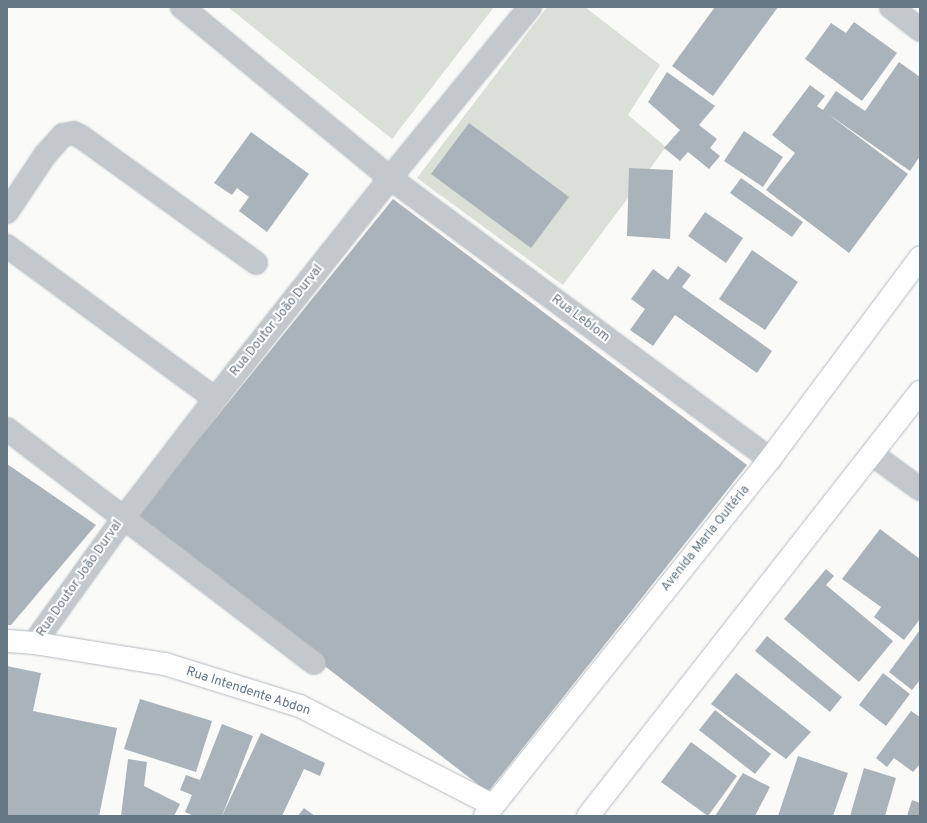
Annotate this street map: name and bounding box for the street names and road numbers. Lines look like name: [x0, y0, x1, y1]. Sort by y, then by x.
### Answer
street label: Rua Doutor João Durval: [227, 262, 327, 380]
street label: Rua Leblom: [548, 292, 612, 346]
street label: Avenida Maria Quitéria: [658, 483, 754, 595]
street label: Rua Doutor João Durval: [34, 518, 126, 640]
street label: Rua Intendente Abdon: [184, 664, 312, 720]

